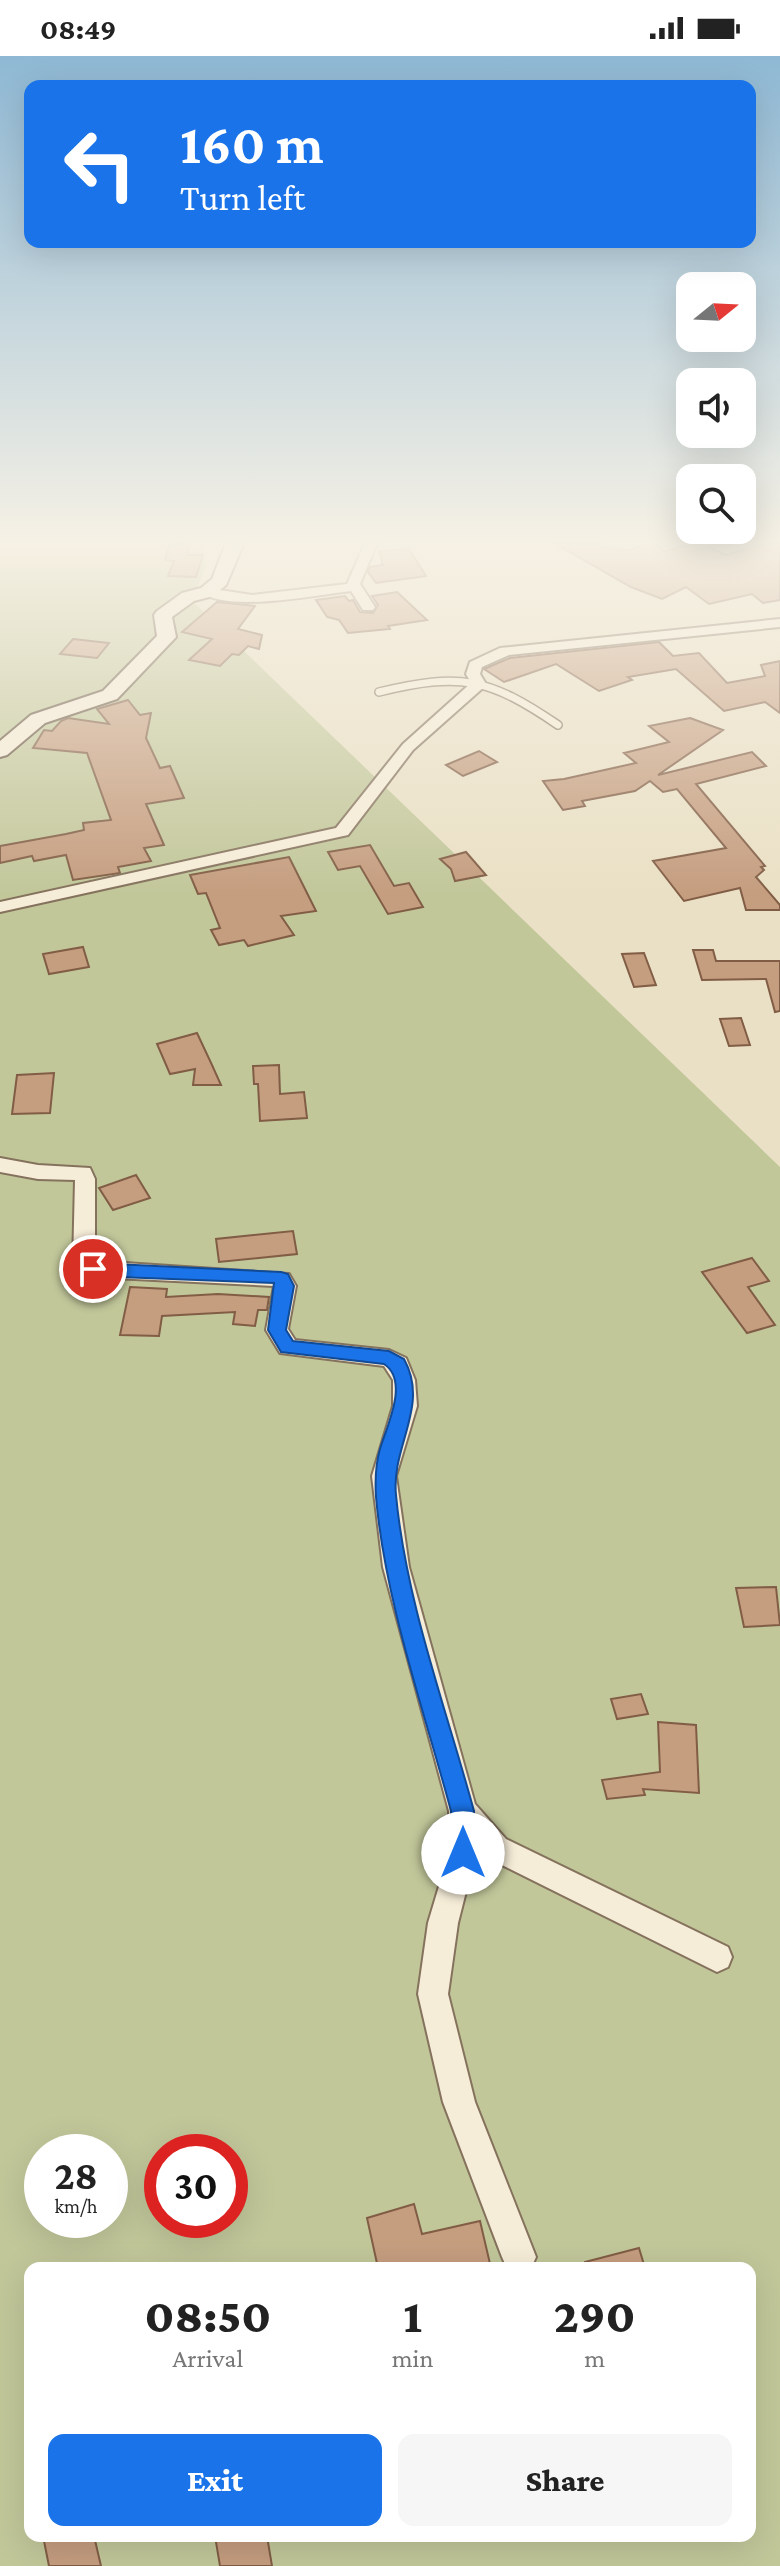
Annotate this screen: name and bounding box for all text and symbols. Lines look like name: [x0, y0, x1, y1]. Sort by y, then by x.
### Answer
text: 08:49: [40, 12, 116, 45]
icon: left: [48, 112, 152, 216]
text: 160 m: [180, 113, 324, 175]
text: Turn left: [180, 178, 305, 218]
north arrow: [676, 272, 756, 352]
map controls: [676, 272, 756, 544]
button: sound: [676, 368, 756, 448]
button: search: [676, 464, 756, 544]
pin: [59, 1235, 127, 1303]
icon: arrive: [71, 1247, 115, 1291]
position arrow: [421, 1811, 505, 1895]
speed limit sign: 30: [144, 2134, 248, 2238]
text: 28: [54, 2153, 98, 2198]
text: km/h: [54, 2195, 98, 2217]
text: 08:50: [144, 2289, 271, 2342]
text: 1: [403, 2289, 422, 2342]
text: 290: [554, 2289, 636, 2342]
text: Arrival: [172, 2344, 243, 2373]
text: min: [392, 2344, 433, 2373]
text: m: [584, 2344, 605, 2373]
button: Exit: [48, 2434, 382, 2526]
button: Share: [398, 2434, 732, 2526]

